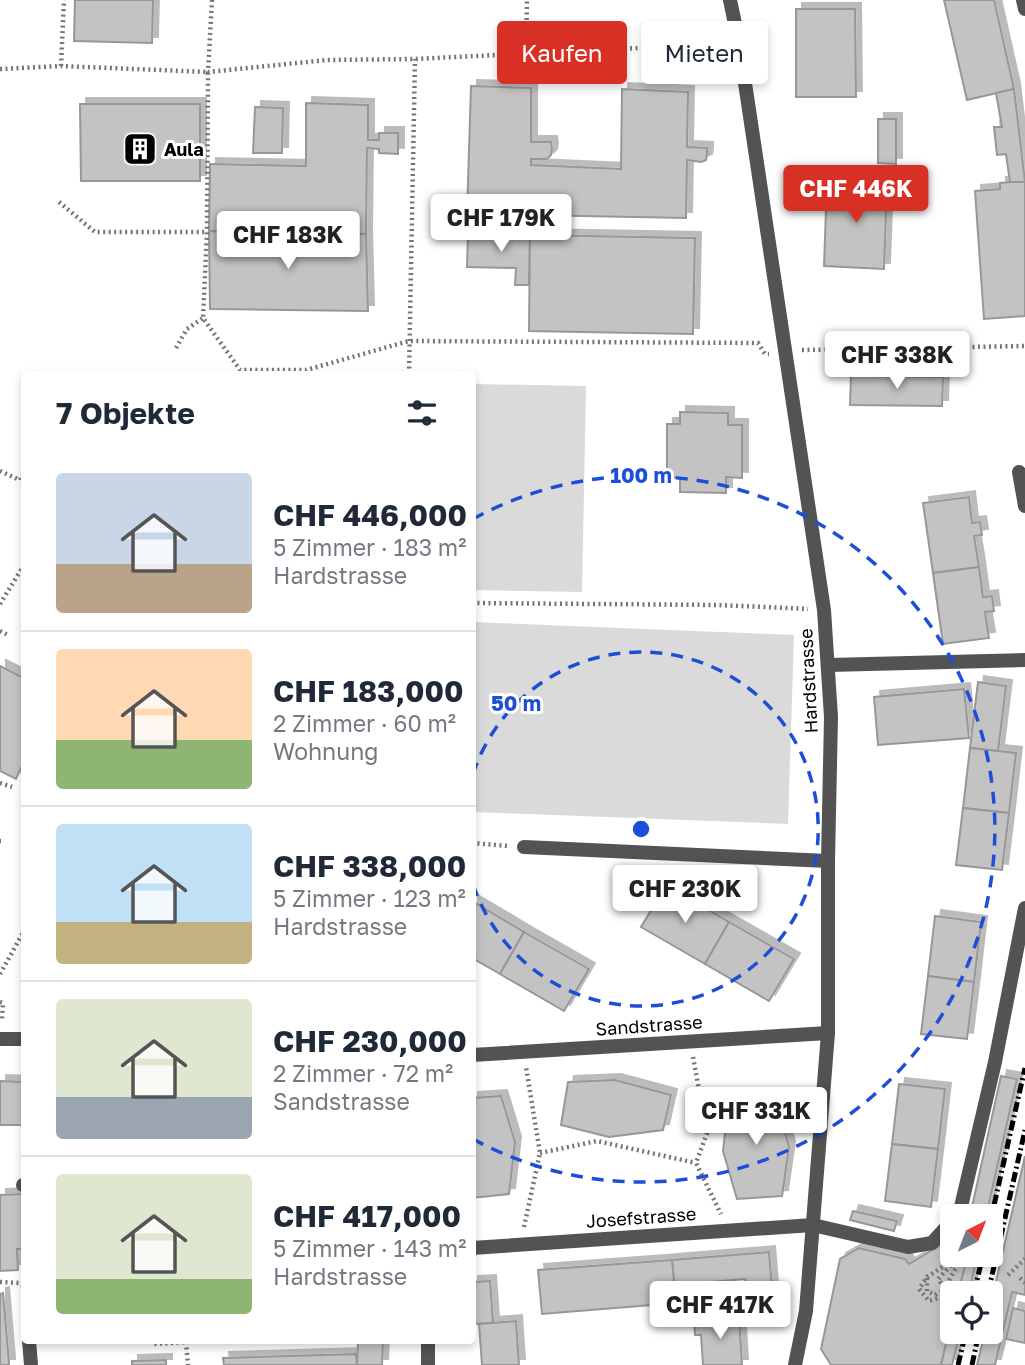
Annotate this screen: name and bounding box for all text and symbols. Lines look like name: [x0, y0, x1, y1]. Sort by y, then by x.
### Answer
chip: Kaufen: [497, 21, 627, 84]
chip: Mieten: [641, 21, 768, 84]
building icon: Aula: [121, 130, 159, 168]
place label: Aula: [164, 138, 204, 160]
pin: CHF 446K: [784, 166, 928, 225]
text: CHF 446K: [799, 174, 913, 202]
pin: CHF 179K: [429, 194, 573, 254]
text: CHF 179K: [447, 203, 555, 231]
pin: CHF 183K: [216, 212, 360, 271]
text: CHF 183K: [233, 220, 343, 248]
pin: CHF 338K: [825, 332, 969, 391]
text: CHF 338K: [841, 340, 953, 368]
icon: filters: [403, 394, 441, 432]
text: 7 Objekte: [56, 395, 195, 431]
text: 100 m: [610, 462, 672, 488]
text: CHF 446,000: [273, 497, 467, 533]
icon: home: [112, 501, 196, 585]
text: 5 Zimmer · 183 m²: [273, 533, 467, 561]
text: Hardstrasse: [273, 561, 407, 589]
street label: Hardstrasse: [794, 628, 822, 734]
text: CHF 183,000: [273, 673, 464, 709]
icon: home: [112, 677, 196, 761]
text: 50 m: [491, 690, 541, 716]
text: 2 Zimmer · 60 m²: [273, 709, 456, 737]
text: Wohnung: [273, 737, 378, 765]
centre of rings: [629, 817, 653, 841]
text: CHF 338,000: [273, 848, 466, 884]
icon: home: [112, 852, 196, 936]
pin: CHF 230K: [613, 866, 757, 925]
text: CHF 230K: [629, 874, 741, 902]
text: 5 Zimmer · 123 m²: [273, 884, 466, 912]
text: Hardstrasse: [273, 912, 407, 940]
street label: Sandstrasse: [595, 1010, 703, 1040]
text: CHF 230,000: [273, 1023, 467, 1059]
icon: home: [112, 1027, 196, 1111]
text: 2 Zimmer · 72 m²: [273, 1059, 453, 1087]
text: Sandstrasse: [273, 1087, 410, 1115]
pin: CHF 331K: [684, 1088, 828, 1147]
text: CHF 331K: [701, 1096, 811, 1124]
text: CHF 417,000: [273, 1198, 461, 1234]
icon: home: [112, 1202, 196, 1286]
street label: Josefstrasse: [585, 1202, 697, 1232]
north arrow: [940, 1204, 1003, 1267]
map controls: [940, 1204, 1003, 1344]
text: 5 Zimmer · 143 m²: [273, 1234, 467, 1262]
text: Hardstrasse: [273, 1262, 407, 1290]
button: locate: [940, 1281, 1003, 1344]
pin: CHF 417K: [648, 1282, 792, 1341]
text: CHF 417K: [666, 1290, 774, 1318]

